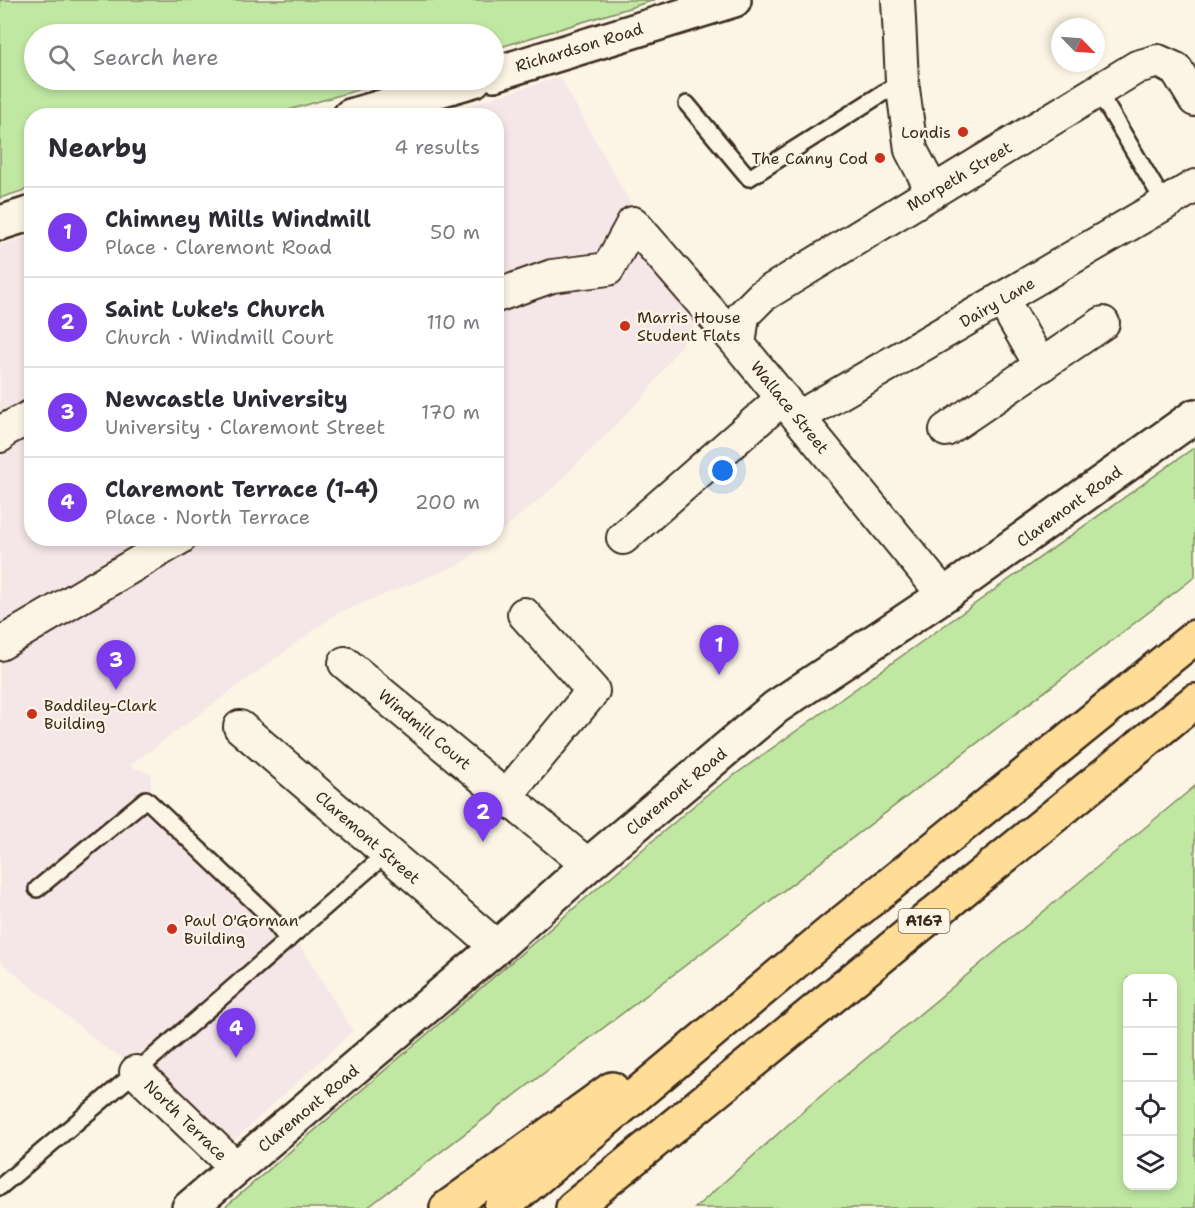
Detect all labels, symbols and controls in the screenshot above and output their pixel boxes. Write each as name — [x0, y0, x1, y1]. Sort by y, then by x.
street label: Richardson Road — [513, 18, 645, 77]
north arrow — [1051, 18, 1105, 72]
search box — [24, 24, 504, 90]
icon: search — [45, 41, 78, 74]
text: Search here — [93, 43, 219, 72]
place label: Londis — [901, 122, 951, 143]
marker: Londis — [956, 125, 970, 139]
text: Nearby — [48, 130, 147, 165]
text: 4 results — [394, 134, 480, 160]
street label: Morpeth Street — [903, 137, 1016, 216]
place label: The Canny Cod — [752, 148, 868, 169]
marker: The Canny Cod — [873, 151, 887, 165]
text: Chimney Mills Windmill — [105, 205, 371, 234]
text: 1 — [63, 219, 72, 245]
text: 50 m — [430, 219, 480, 245]
text: Place · Claremont Road — [105, 234, 332, 260]
street label: Dairy Lane — [956, 272, 1039, 332]
text: Saint Luke's Church — [105, 295, 325, 324]
place label: Marris House Student Flats — [637, 307, 741, 346]
text: 2 — [61, 309, 75, 335]
text: 110 m — [426, 309, 480, 335]
marker: Marris House Student Flats — [618, 319, 632, 333]
text: Church · Windmill Court — [105, 324, 334, 350]
street label: Wallace Street — [746, 357, 833, 458]
text: Newcastle University — [105, 385, 348, 414]
text: 3 — [61, 399, 75, 425]
text: 170 m — [421, 399, 480, 425]
text: University · Claremont Street — [105, 414, 385, 440]
your location — [708, 456, 737, 485]
street label: Claremont Road — [1012, 461, 1126, 552]
text: Claremont Terrace (1-4) — [105, 475, 378, 504]
text: 4 — [61, 489, 75, 515]
text: 200 m — [415, 489, 480, 515]
text: Place · North Terrace — [105, 504, 310, 530]
pin: 1 — [700, 626, 738, 675]
pin: 3 — [96, 640, 136, 690]
street label: Windmill Court — [374, 684, 475, 774]
place label: Baddiley-Clark Building — [44, 695, 157, 734]
marker: Baddiley-Clark Building — [25, 707, 39, 721]
street label: Claremont Road — [622, 743, 731, 840]
street label: Claremont Street — [311, 786, 424, 889]
pin: 2 — [464, 792, 502, 842]
road number: A167 — [898, 909, 950, 933]
place label: Paul O'Gorman Building — [184, 910, 299, 949]
marker: Paul O'Gorman Building — [165, 922, 179, 936]
map controls — [1123, 974, 1177, 1190]
button: + — [1123, 974, 1177, 1028]
pin: 4 — [216, 1008, 256, 1058]
button: − — [1123, 1028, 1177, 1082]
street label: Claremont Road — [254, 1060, 363, 1157]
street label: North Terrace — [140, 1075, 232, 1165]
button: locate — [1123, 1082, 1177, 1136]
button: layers — [1123, 1136, 1177, 1190]

